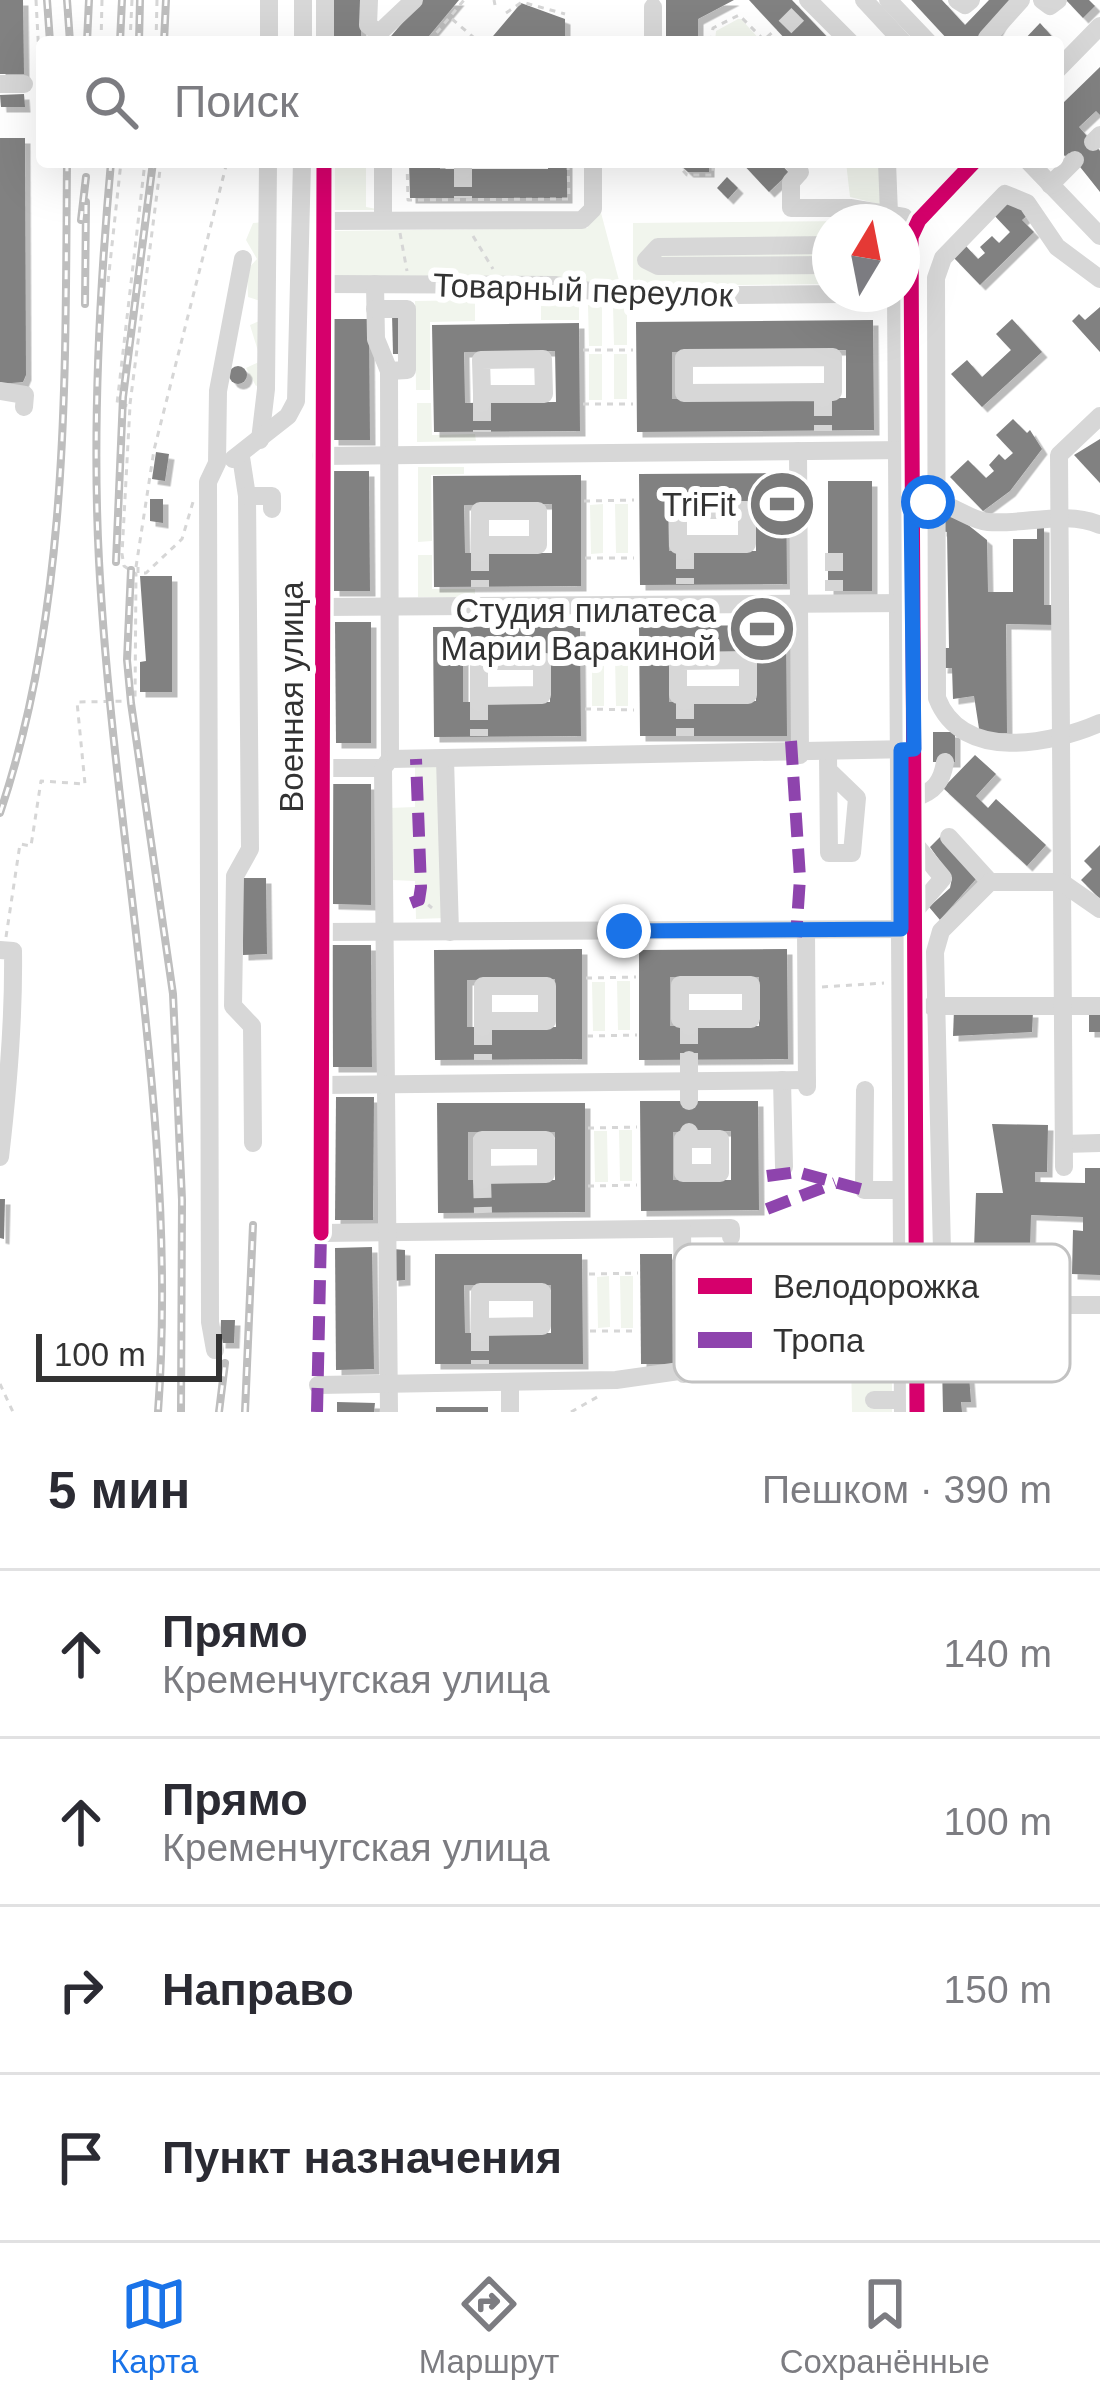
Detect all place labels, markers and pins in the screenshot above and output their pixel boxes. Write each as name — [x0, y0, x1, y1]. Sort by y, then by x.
sports icon: TriFit — [747, 469, 817, 539]
place label: TriFit — [662, 486, 736, 523]
place label: Студия пилатеса Марии Варакиной — [440, 592, 717, 667]
sports icon: Студия пилатеса Марии Варакиной — [727, 594, 797, 664]

